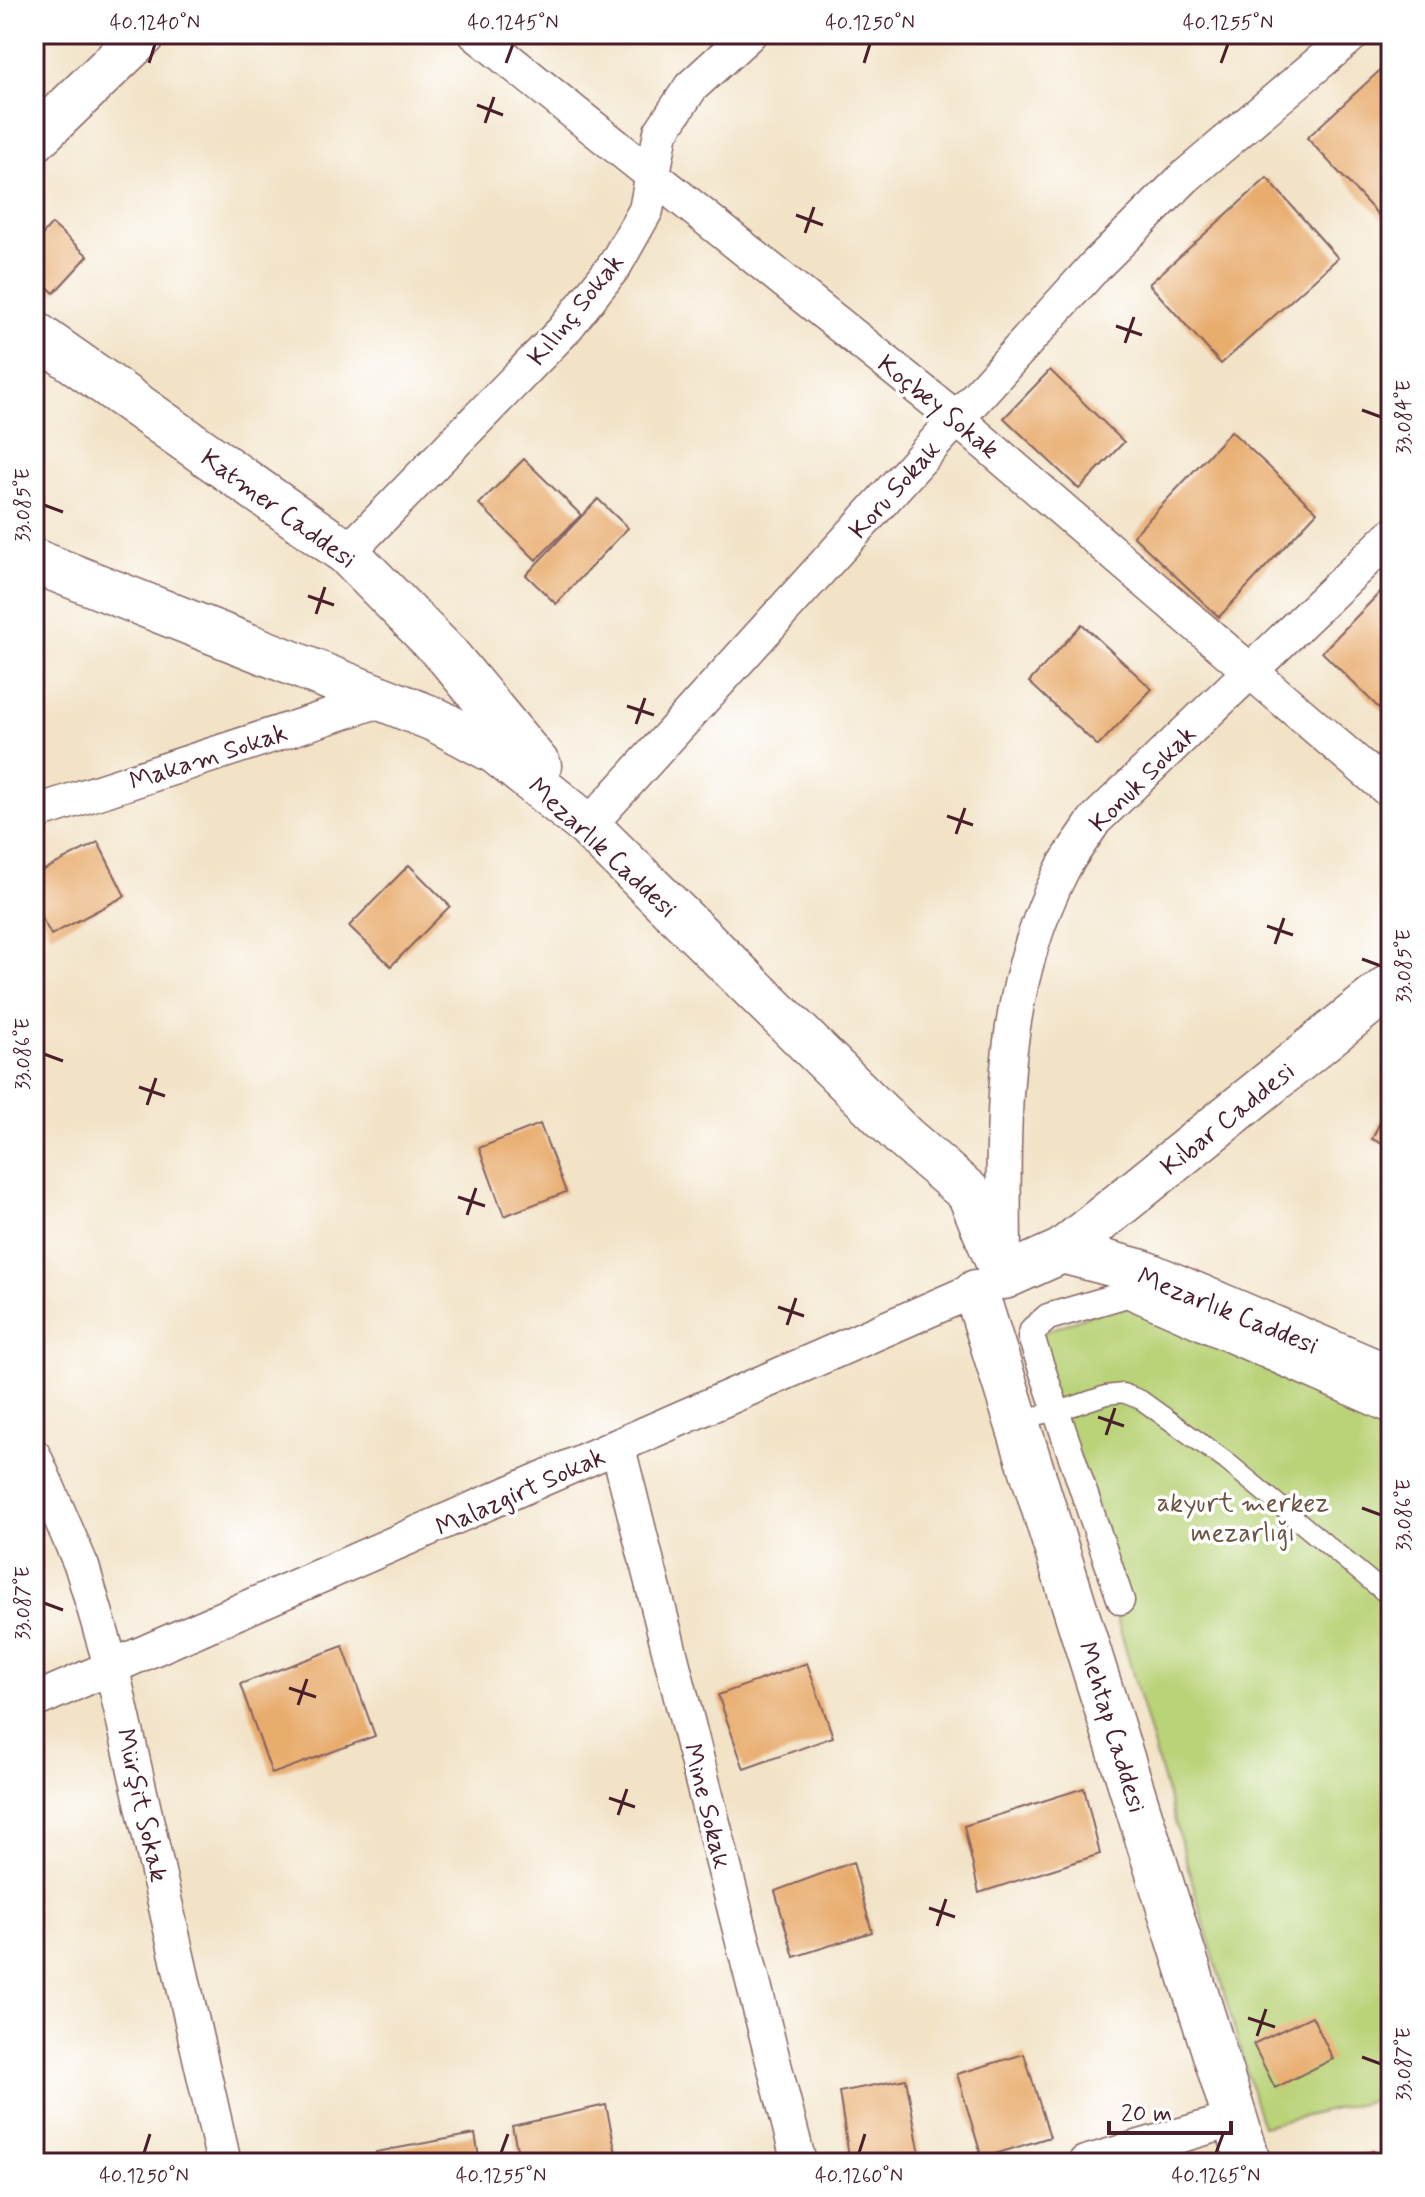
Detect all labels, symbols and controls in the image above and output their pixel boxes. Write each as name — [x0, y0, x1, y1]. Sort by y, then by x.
text: 40.1240°N — [110, 10, 200, 37]
text: 40.1245°N — [467, 10, 559, 37]
text: 40.1250°N — [825, 10, 915, 37]
text: 40.1255°N — [1183, 10, 1273, 37]
street label: Kılınç Sokak — [521, 247, 632, 374]
street label: Koçbey Sokak — [870, 348, 1006, 467]
text: 33.084°E — [1391, 380, 1418, 454]
street label: Koru Sokak — [842, 433, 949, 547]
street label: Katmer Caddesi — [193, 442, 362, 577]
text: 33.085°E — [10, 468, 37, 542]
street label: Makam Sokak — [125, 716, 292, 799]
street label: Konuk Sokak — [1082, 718, 1204, 840]
street label: Mezarlık Caddesi — [520, 771, 683, 926]
text: 33.085°E — [1391, 929, 1418, 1003]
text: 33.086°E — [10, 1018, 37, 1090]
street label: Kibar Caddesi — [1154, 1055, 1302, 1184]
street label: Mezarlık Caddesi — [1132, 1260, 1322, 1363]
street label: Malazgirt Sokak — [431, 1440, 611, 1545]
text: 33.086°E — [1391, 1479, 1418, 1551]
park label: akyurt merkez mezarlığı — [1157, 1487, 1329, 1551]
text: 33.087°E — [10, 1566, 37, 1640]
street label: Mehtap Caddesi — [1069, 1638, 1153, 1817]
street label: Mürşit Sokak — [107, 1725, 175, 1885]
street label: Mine Sokak — [674, 1740, 738, 1873]
text: 33.087°E — [1391, 2027, 1418, 2101]
scale bar — [1109, 2085, 1231, 2135]
text: 20 m — [1121, 2099, 1172, 2130]
text: 40.1250°N — [99, 2163, 189, 2190]
text: 40.1255°N — [456, 2163, 546, 2190]
text: 40.1260°N — [815, 2163, 903, 2190]
text: 40.1265°N — [1172, 2163, 1260, 2190]

